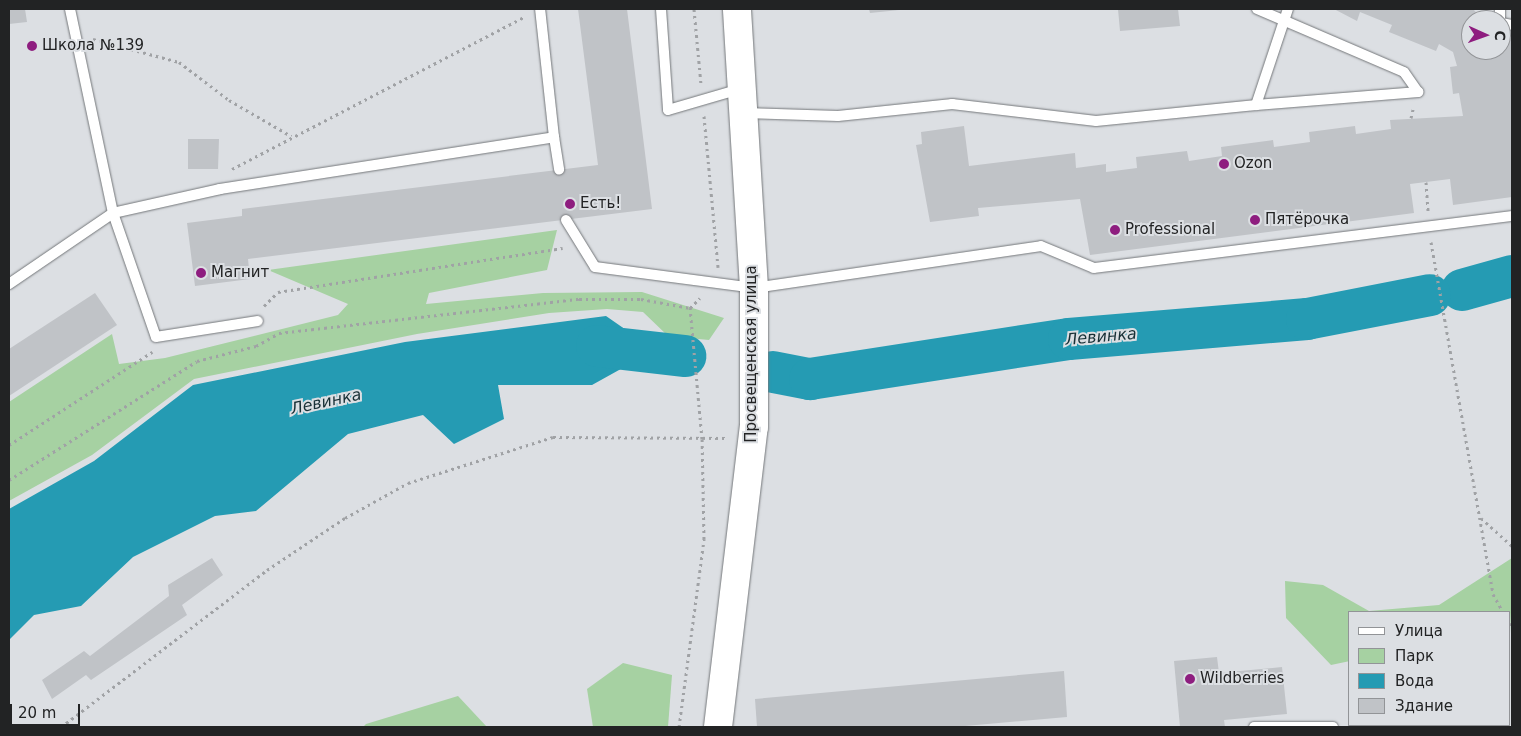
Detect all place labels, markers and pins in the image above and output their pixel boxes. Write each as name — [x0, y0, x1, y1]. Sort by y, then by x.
place label: Школа №139 — [42, 37, 144, 55]
marker: Школа №139 — [26, 40, 38, 52]
place label: Ozon — [1234, 155, 1272, 173]
marker: Ozon — [1218, 158, 1230, 170]
place label: Есть! — [580, 195, 621, 213]
marker: Есть! — [564, 198, 576, 210]
place label: Пятёрочка — [1265, 211, 1349, 229]
marker: Пятёрочка — [1249, 214, 1261, 226]
place label: Professional — [1125, 221, 1215, 239]
marker: Professional — [1109, 224, 1121, 236]
place label: Магнит — [211, 264, 269, 282]
marker: Магнит — [195, 267, 207, 279]
place label: Wildberries — [1200, 670, 1284, 688]
marker: Wildberries — [1184, 673, 1196, 685]

